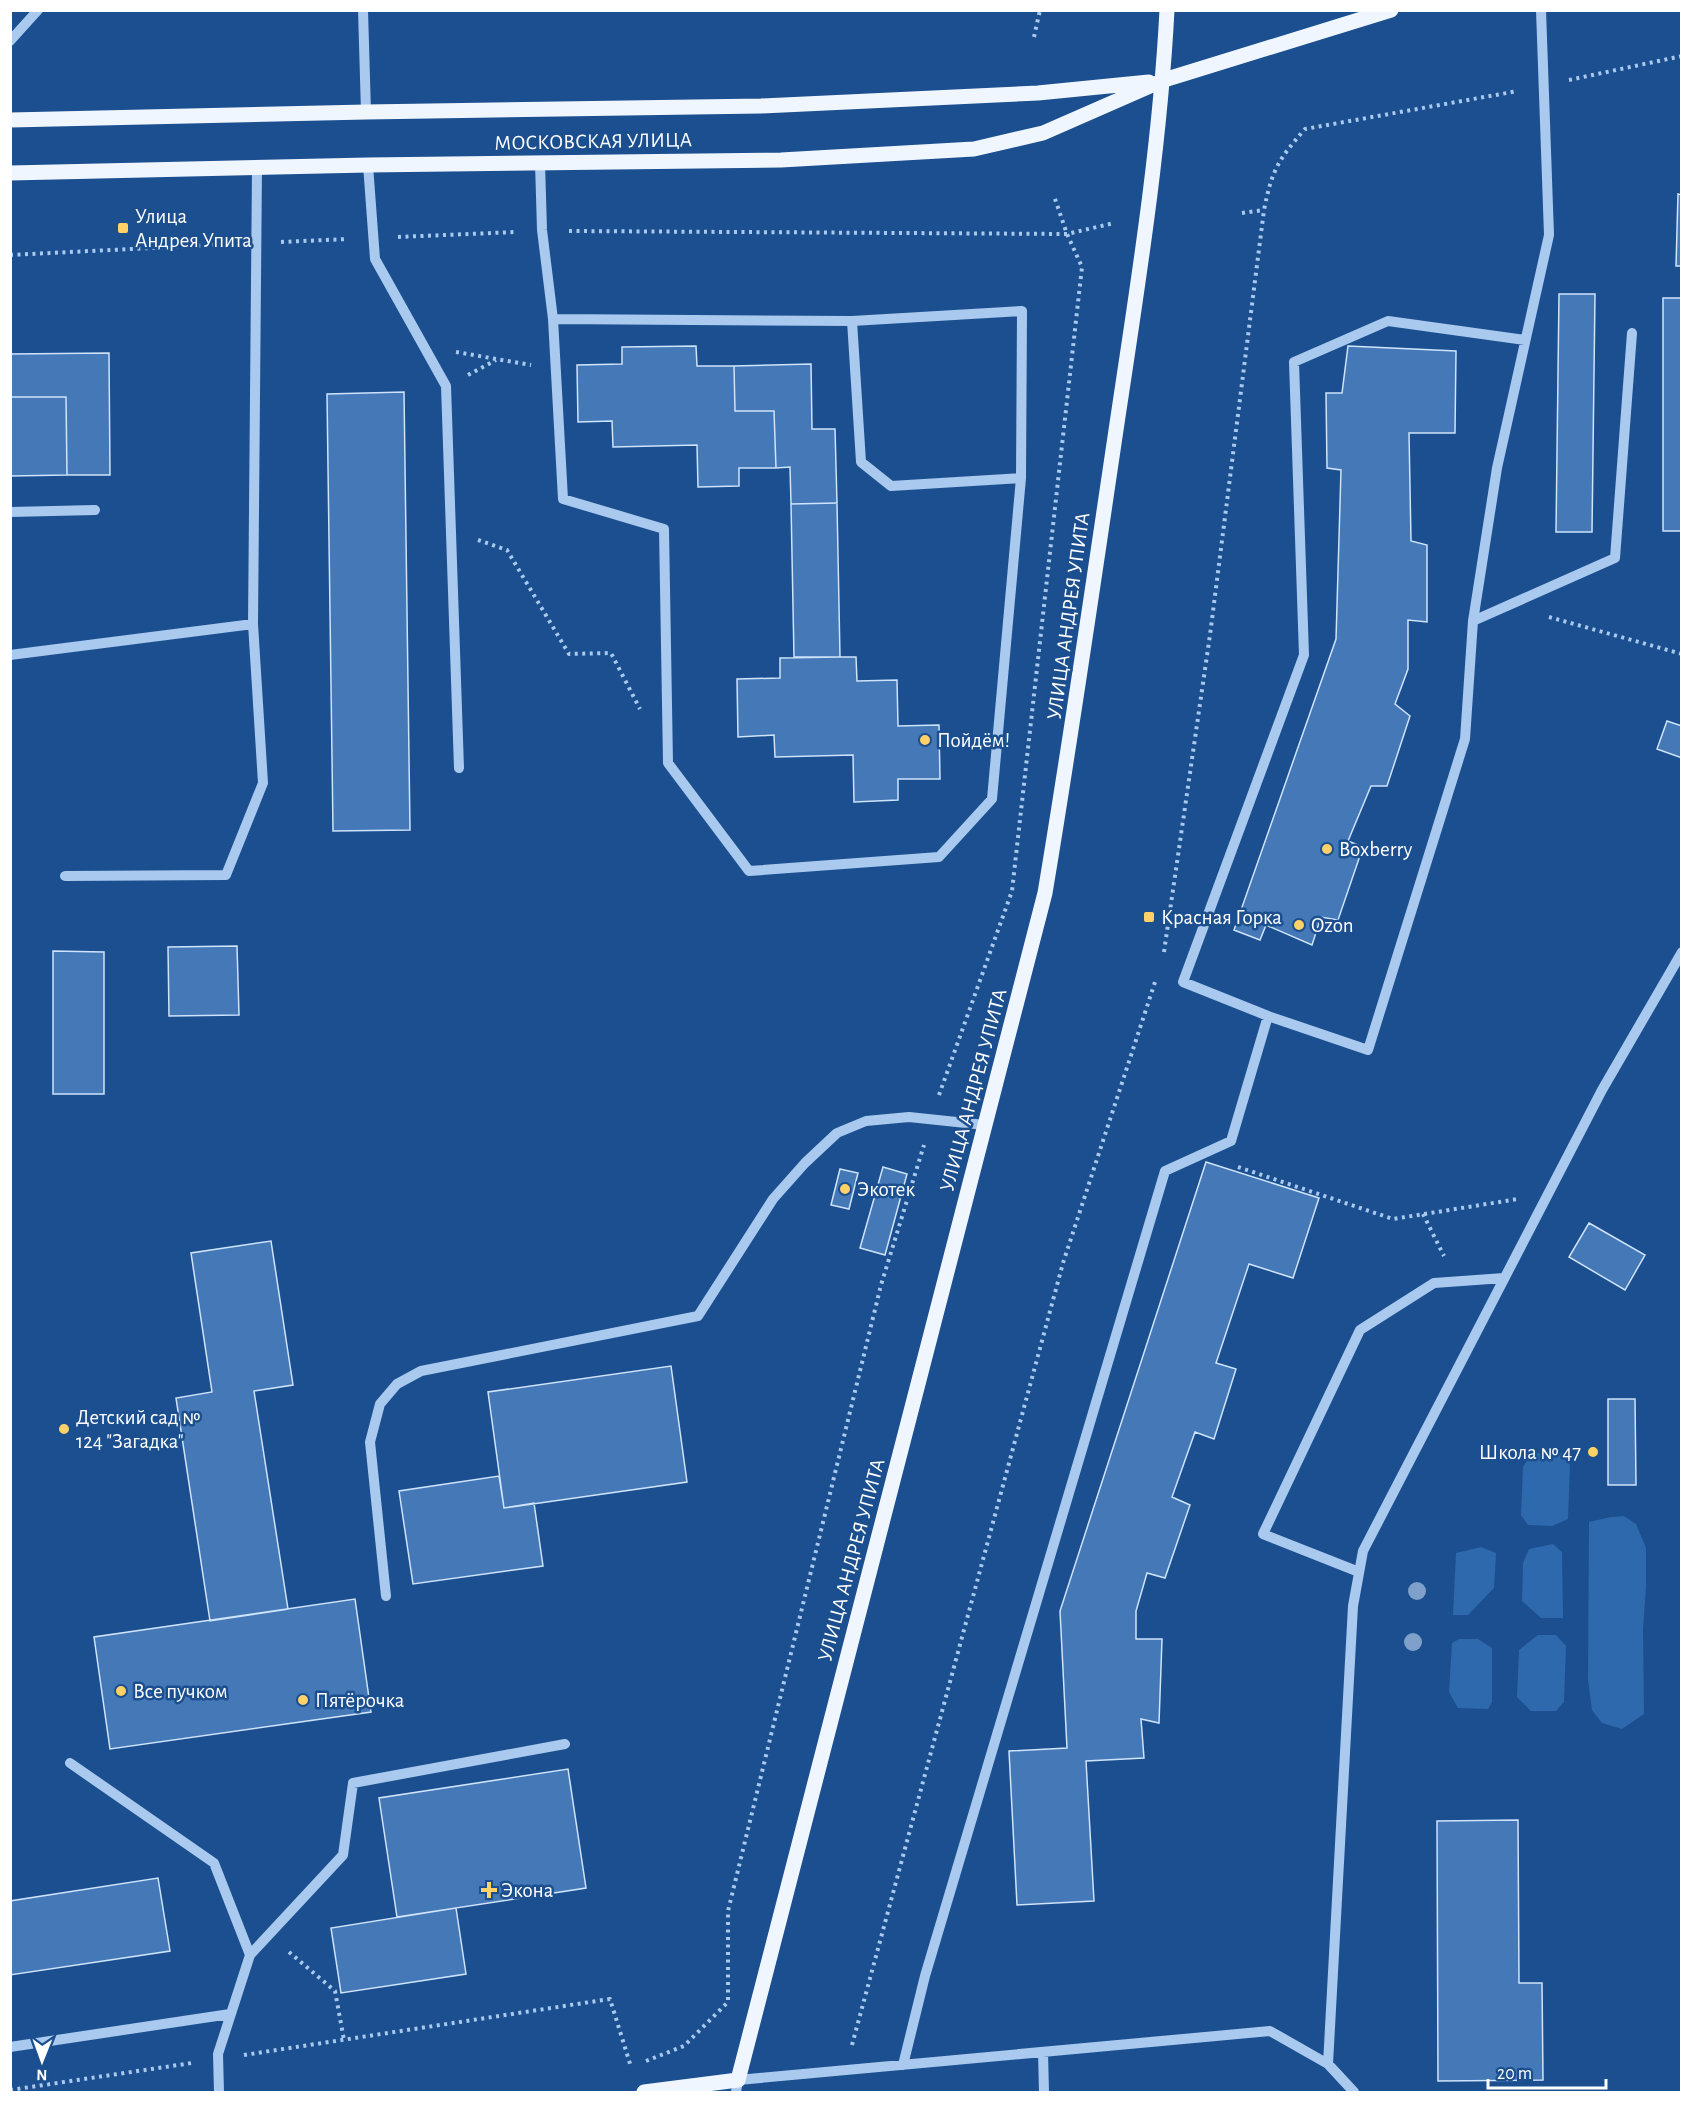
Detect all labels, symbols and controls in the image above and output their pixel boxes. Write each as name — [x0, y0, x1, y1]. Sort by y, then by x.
street label: МОСКОВСКАЯ УЛИЦА — [494, 129, 692, 154]
place label: Улица Андрея Упита — [135, 206, 252, 251]
marker: Улица Андрея Упита — [116, 221, 130, 235]
street label: УЛИЦА АНДРЕЯ УПИТА — [1044, 511, 1093, 721]
place label: Пойдём! — [937, 730, 1010, 751]
marker: Пойдём! — [918, 733, 932, 747]
place label: Boxberry — [1339, 839, 1412, 860]
marker: Boxberry — [1320, 842, 1334, 856]
place label: Красная Горка — [1161, 907, 1282, 928]
marker: Красная Горка — [1142, 910, 1156, 924]
place label: Ozon — [1311, 915, 1354, 936]
marker: Ozon — [1292, 918, 1306, 932]
street label: УЛИЦА АНДРЕЯ УПИТА — [936, 987, 1011, 1194]
place label: Экотек — [857, 1179, 915, 1200]
marker: Экотек — [838, 1182, 852, 1196]
place label: Детский сад № 124 "Загадка" — [76, 1407, 200, 1452]
marker: Детский сад № 124 "Загадка" — [57, 1422, 71, 1436]
place label: Школа № 47 — [1479, 1442, 1581, 1463]
marker: Школа № 47 — [1586, 1445, 1600, 1459]
street label: УЛИЦА АНДРЕЯ УПИТА — [814, 1457, 889, 1664]
place label: Все пучком — [133, 1681, 228, 1702]
marker: Все пучком — [114, 1684, 128, 1698]
place label: Пятёрочка — [315, 1690, 405, 1711]
marker: Пятёрочка — [296, 1693, 310, 1707]
place label: Экона — [501, 1880, 554, 1901]
marker: Экона — [482, 1883, 496, 1897]
north arrow — [12, 2031, 72, 2091]
scale bar — [1488, 2052, 1606, 2090]
text: 20 m — [1497, 2065, 1532, 2083]
text: N — [36, 2067, 47, 2083]

